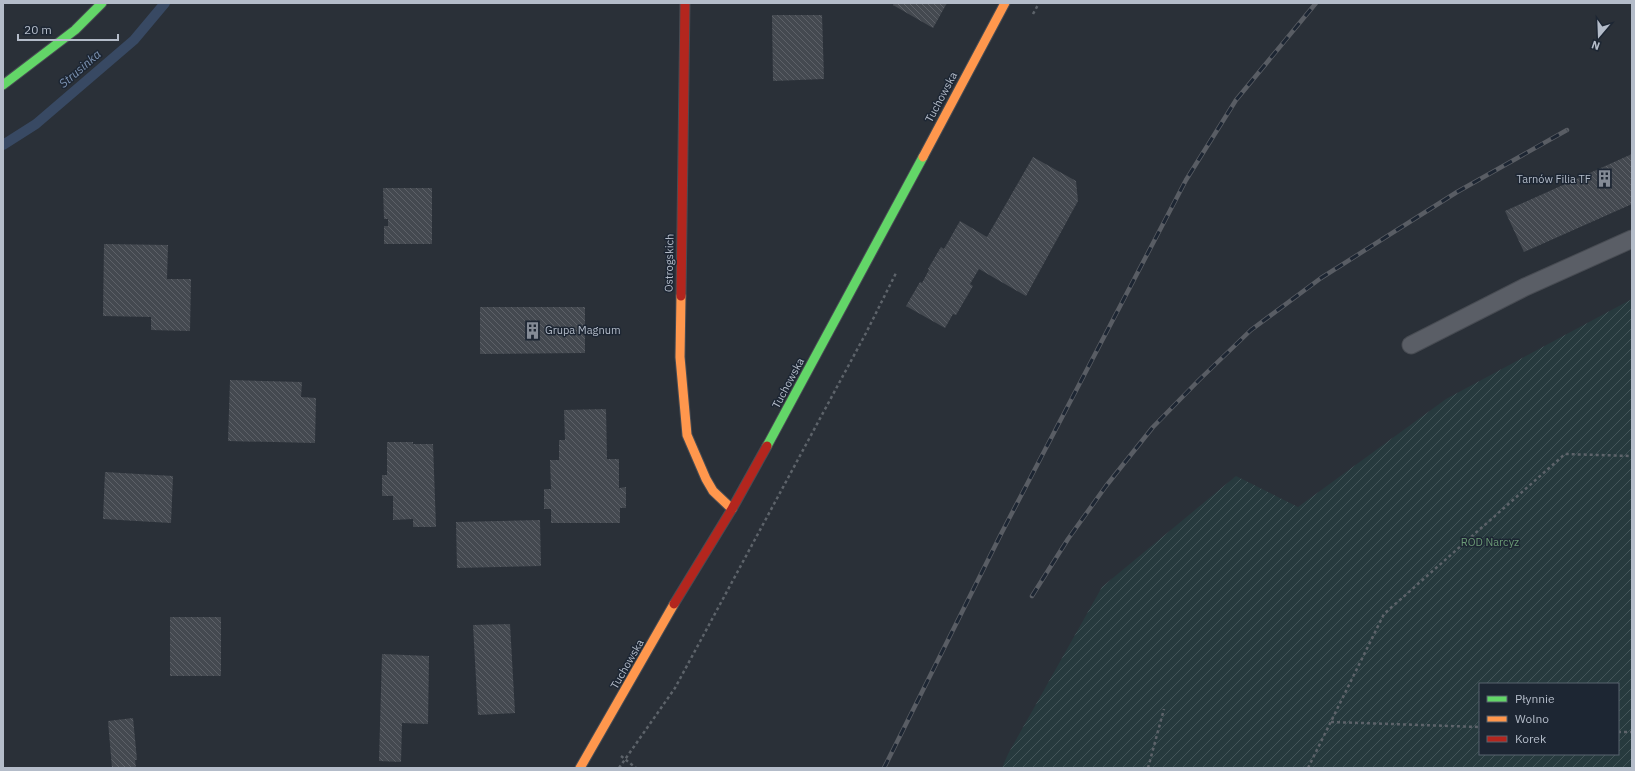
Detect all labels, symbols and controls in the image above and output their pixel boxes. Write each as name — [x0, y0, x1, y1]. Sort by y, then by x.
scale bar — [18, 16, 118, 42]
north arrow — [1579, 16, 1619, 56]
text: 20 m — [24, 22, 52, 37]
text: N — [1590, 38, 1602, 53]
water label: Strusinka — [56, 46, 104, 91]
street label: Tuchowska — [922, 69, 960, 125]
building icon: Tarnów Filia TF — [1594, 169, 1614, 189]
place label: Tarnów Filia TF — [1517, 172, 1591, 186]
street label: Ostrogskich — [661, 234, 677, 292]
building icon: Grupa Magnum — [522, 320, 542, 340]
place label: Grupa Magnum — [545, 323, 621, 337]
street label: Tuchowska — [769, 355, 807, 411]
park label: ROD Narcyz — [1461, 535, 1519, 549]
street label: Tuchowska — [607, 636, 647, 691]
legend — [1479, 683, 1619, 755]
text: Płynnie — [1515, 691, 1555, 706]
text: Wolno — [1515, 711, 1549, 726]
text: Korek — [1515, 731, 1547, 746]

